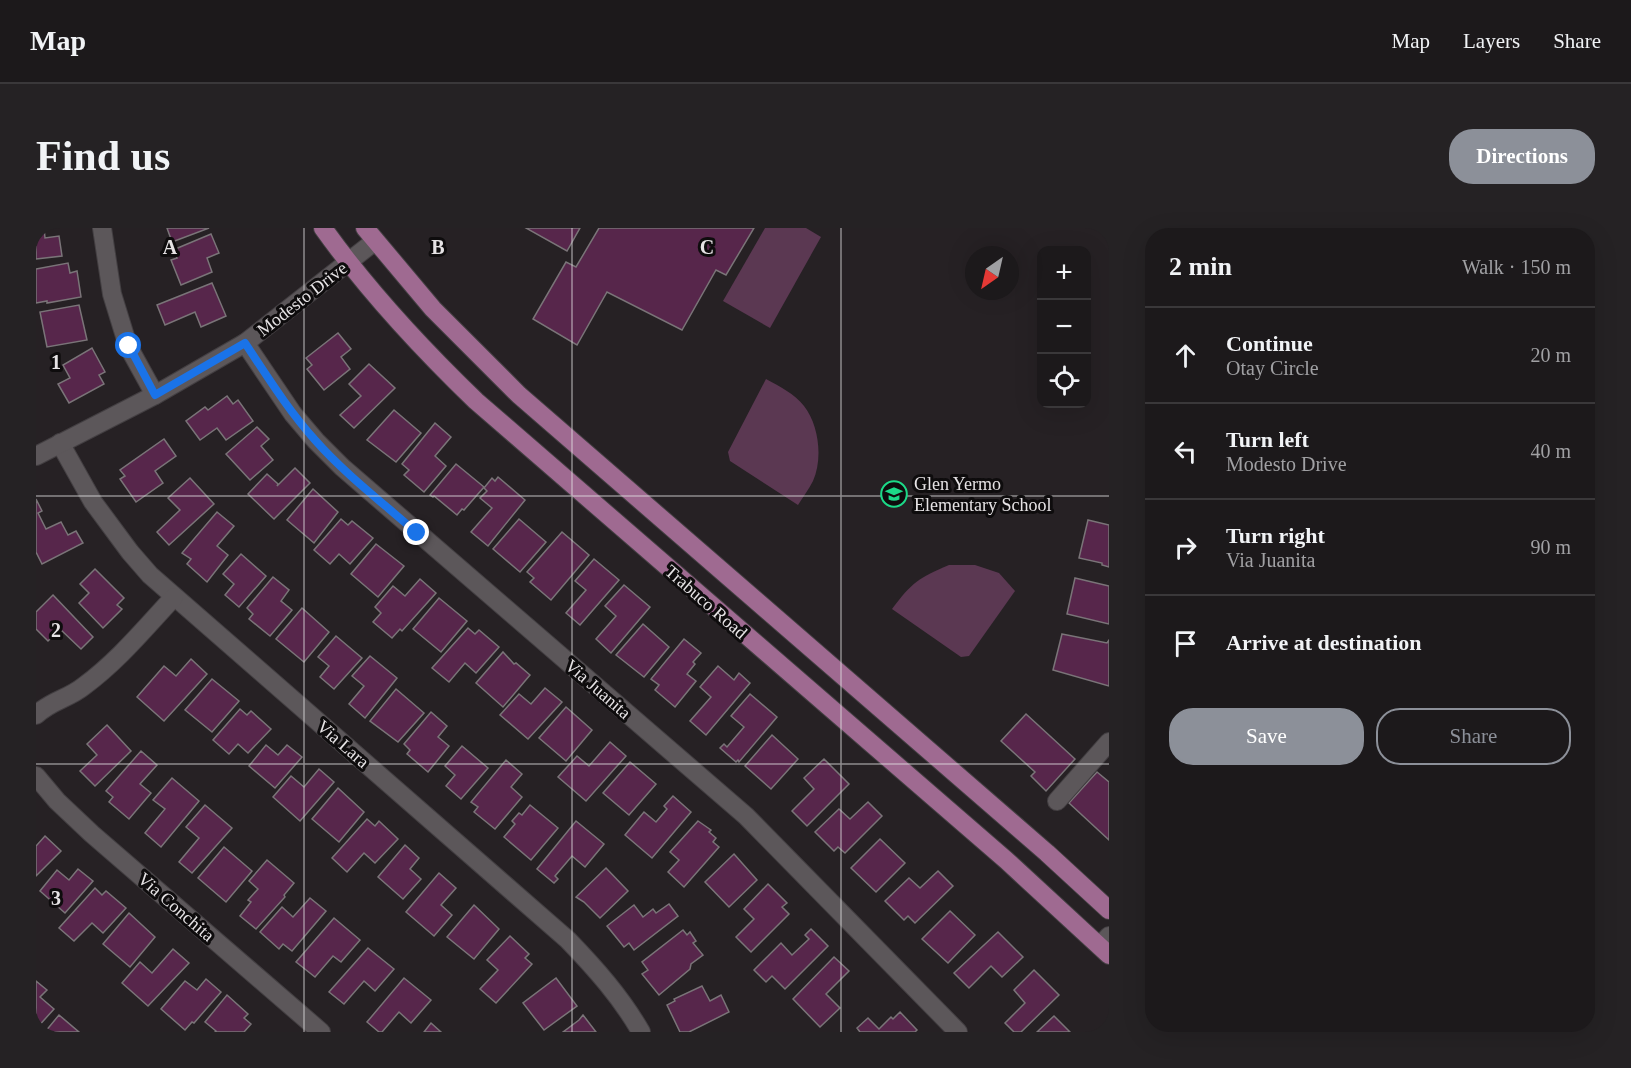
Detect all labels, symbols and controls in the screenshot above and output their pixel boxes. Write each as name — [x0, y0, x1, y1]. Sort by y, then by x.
text: Map — [30, 25, 86, 56]
text: Map — [1392, 29, 1430, 53]
text: Layers — [1463, 29, 1520, 53]
text: Share — [1553, 29, 1601, 53]
button: Directions — [1449, 129, 1595, 184]
text: Find us — [36, 133, 170, 179]
text: A — [163, 236, 178, 258]
text: B — [431, 236, 445, 258]
text: C — [700, 236, 714, 258]
north arrow — [965, 246, 1019, 300]
map controls — [1037, 246, 1091, 408]
button: + — [1037, 246, 1091, 300]
text: 2 min — [1169, 252, 1232, 281]
text: Walk · 150 m — [1462, 256, 1571, 278]
street label: Modesto Drive — [253, 258, 351, 340]
button: − — [1037, 300, 1091, 354]
text: Continue — [1226, 331, 1313, 356]
route start — [115, 332, 141, 358]
icon: ahead — [1169, 339, 1202, 372]
text: 20 m — [1530, 344, 1571, 366]
text: 1 — [51, 351, 61, 373]
button: locate — [1037, 354, 1091, 408]
text: Otay Circle — [1226, 357, 1319, 379]
text: Turn left — [1226, 427, 1309, 452]
icon: left — [1169, 435, 1202, 468]
text: 40 m — [1530, 440, 1571, 462]
text: Modesto Drive — [1226, 453, 1347, 475]
place label: Glen Yermo Elementary School — [914, 474, 1051, 515]
school or university icon: Glen Yermo Elementary School — [879, 479, 909, 509]
route end — [403, 519, 429, 545]
text: Turn right — [1226, 523, 1325, 548]
icon: right — [1169, 531, 1202, 564]
text: 90 m — [1530, 536, 1571, 558]
text: Via Juanita — [1226, 549, 1315, 571]
street label: Trabuco Road — [661, 561, 751, 643]
text: 2 — [51, 619, 61, 641]
icon: arrive — [1169, 627, 1202, 660]
text: Arrive at destination — [1226, 630, 1422, 655]
street label: Via Juanita — [561, 655, 635, 723]
button: Save — [1169, 708, 1364, 765]
button: Share — [1376, 708, 1571, 765]
street label: Via Lara — [313, 716, 373, 772]
street label: Via Conchita — [134, 868, 218, 946]
text: 3 — [51, 887, 61, 909]

